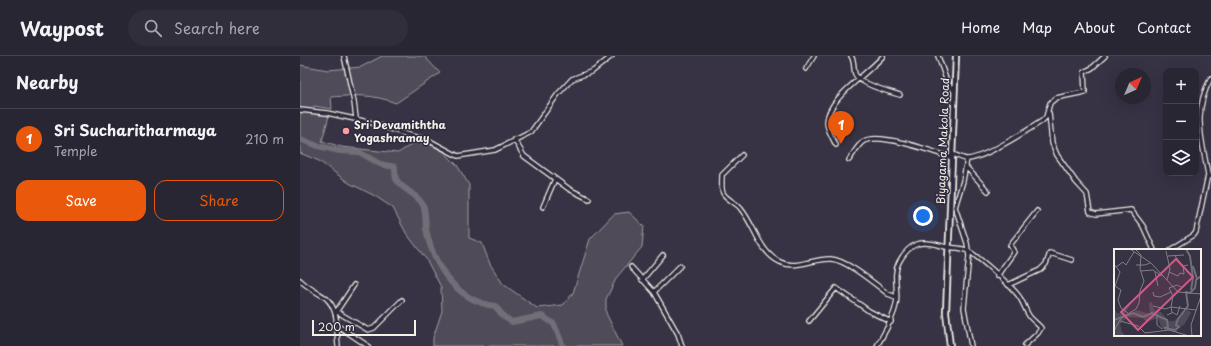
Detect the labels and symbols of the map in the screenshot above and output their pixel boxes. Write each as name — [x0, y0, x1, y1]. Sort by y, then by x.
north arrow — [1115, 68, 1151, 104]
street label: Biyagama Makola Road — [932, 77, 953, 205]
pin: 1 — [828, 111, 854, 144]
place label: Sri Devamiththa Yogashramay — [354, 116, 447, 146]
marker: Sri Devamiththa Yogashramay — [341, 126, 351, 136]
your location — [913, 206, 933, 226]
inset map — [1114, 249, 1201, 336]
scale bar — [312, 318, 416, 337]

